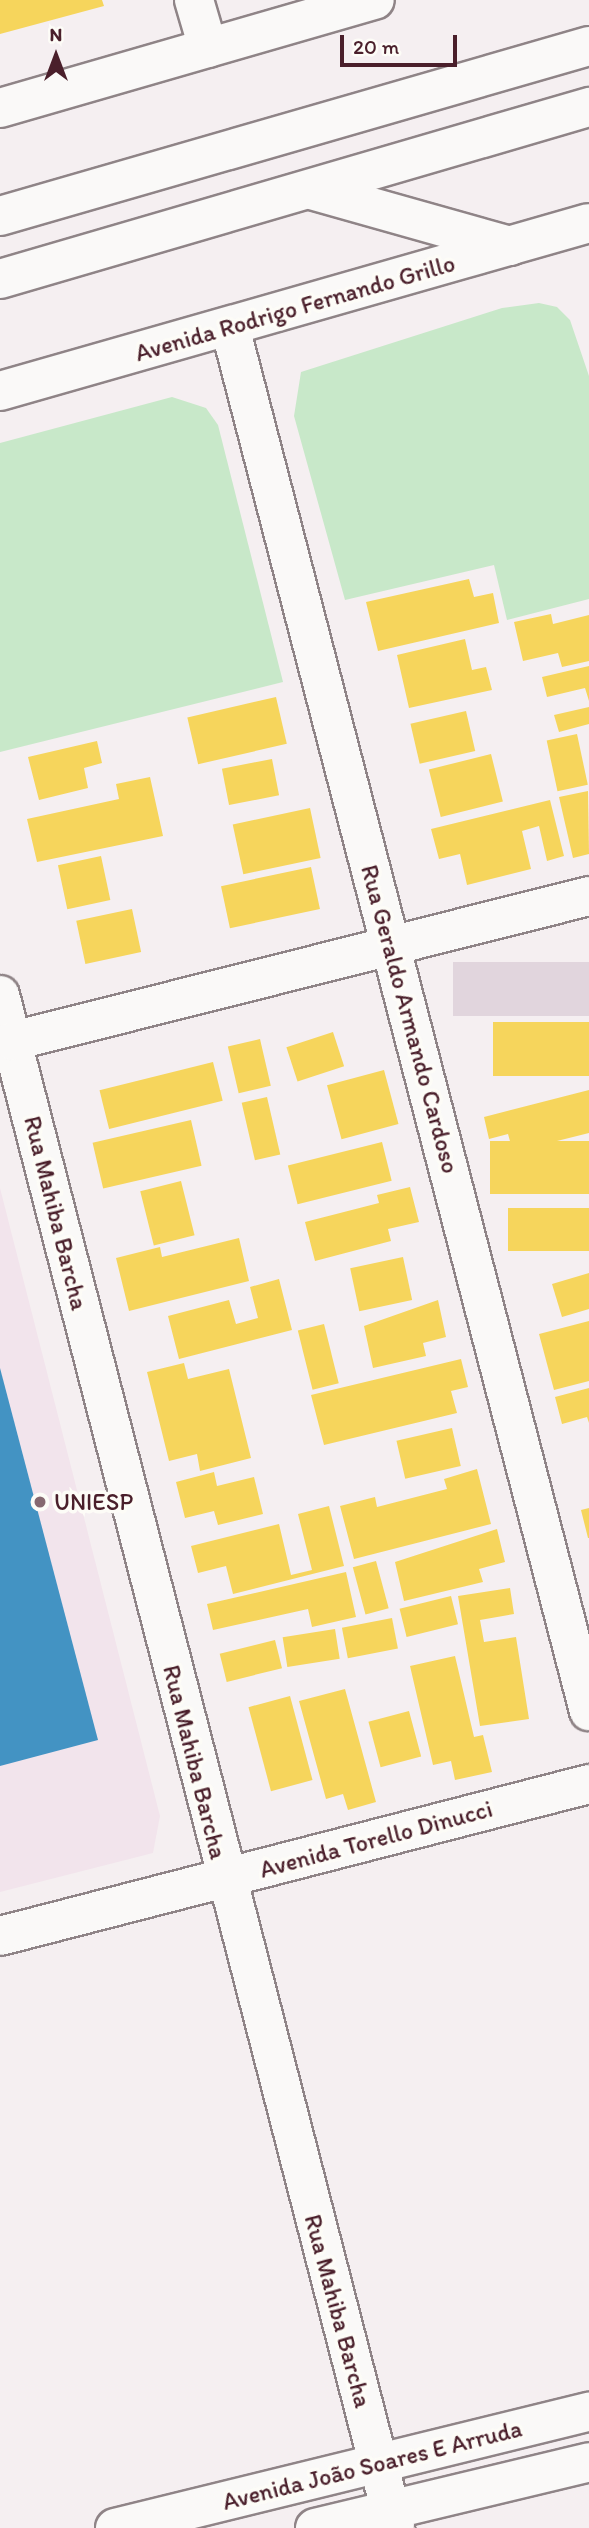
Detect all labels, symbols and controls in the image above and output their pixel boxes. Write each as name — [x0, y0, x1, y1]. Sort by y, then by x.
north arrow — [21, 21, 91, 91]
scale bar — [344, 21, 461, 65]
text: N — [50, 23, 62, 46]
text: 20 m — [353, 34, 399, 59]
street label: Avenida Rodrigo Fernando Grillo — [131, 248, 459, 368]
street label: Rua Geraldo Armando Cardoso — [355, 861, 465, 1177]
street label: Rua Mahiba Barcha — [18, 1113, 94, 1313]
place label: UNIESP — [54, 1488, 133, 1516]
marker: UNIESP — [32, 1494, 48, 1510]
street label: Rua Mahiba Barcha — [157, 1662, 233, 1862]
street label: Avenida Torello Dinucci — [256, 1794, 496, 1884]
street label: Rua Mahiba Barcha — [298, 2211, 378, 2411]
street label: Avenida João Soares E Arruda — [220, 2414, 524, 2516]

